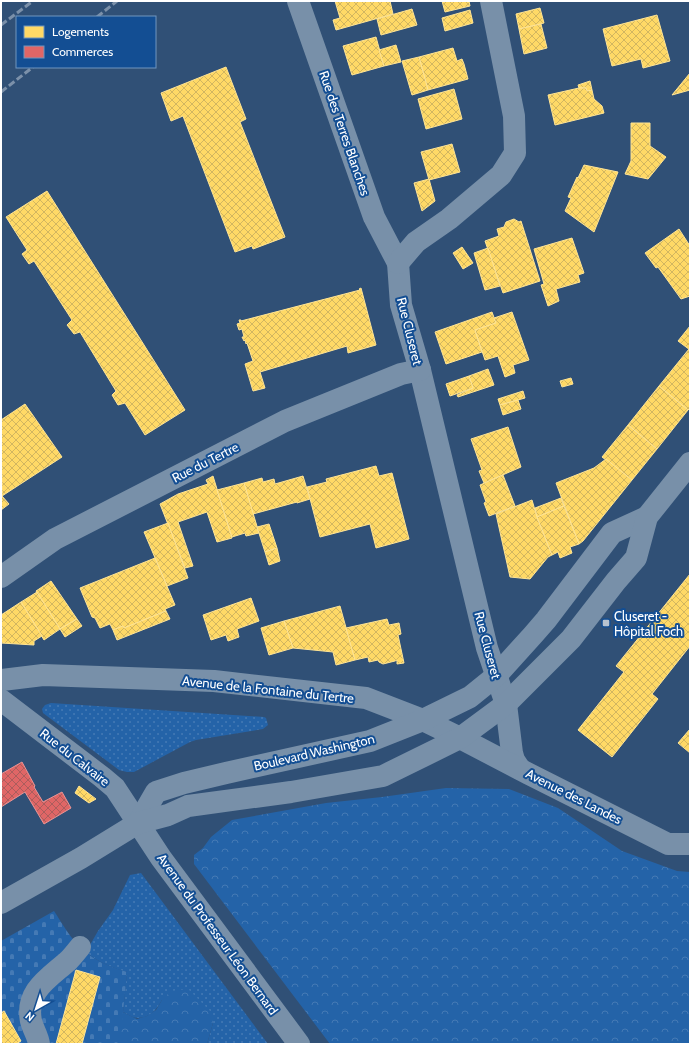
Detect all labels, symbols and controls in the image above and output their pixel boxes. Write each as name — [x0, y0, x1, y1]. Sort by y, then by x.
legend — [16, 16, 156, 68]
text: Logements — [52, 24, 109, 39]
text: Commerces — [52, 44, 113, 59]
street label: Rue des Terres Blanches — [316, 68, 374, 198]
street label: Rue Cluseret — [394, 296, 426, 367]
street label: Rue du Tertre — [169, 438, 241, 486]
place label: Cluseret - Hôpital Foch — [614, 608, 683, 639]
street label: Rue Cluseret — [471, 610, 505, 681]
marker: Cluseret - Hôpital Foch — [601, 618, 611, 628]
street label: Avenue de la Fontaine du Tertre — [181, 672, 355, 706]
street label: Rue du Calvaire — [37, 725, 113, 789]
street label: Boulevard Washington — [252, 730, 376, 774]
street label: Avenue des Landes — [523, 765, 625, 827]
street label: Avenue du Professeur Léon Bernard — [154, 850, 282, 1018]
north arrow — [16, 989, 56, 1029]
text: N — [22, 1009, 37, 1025]

